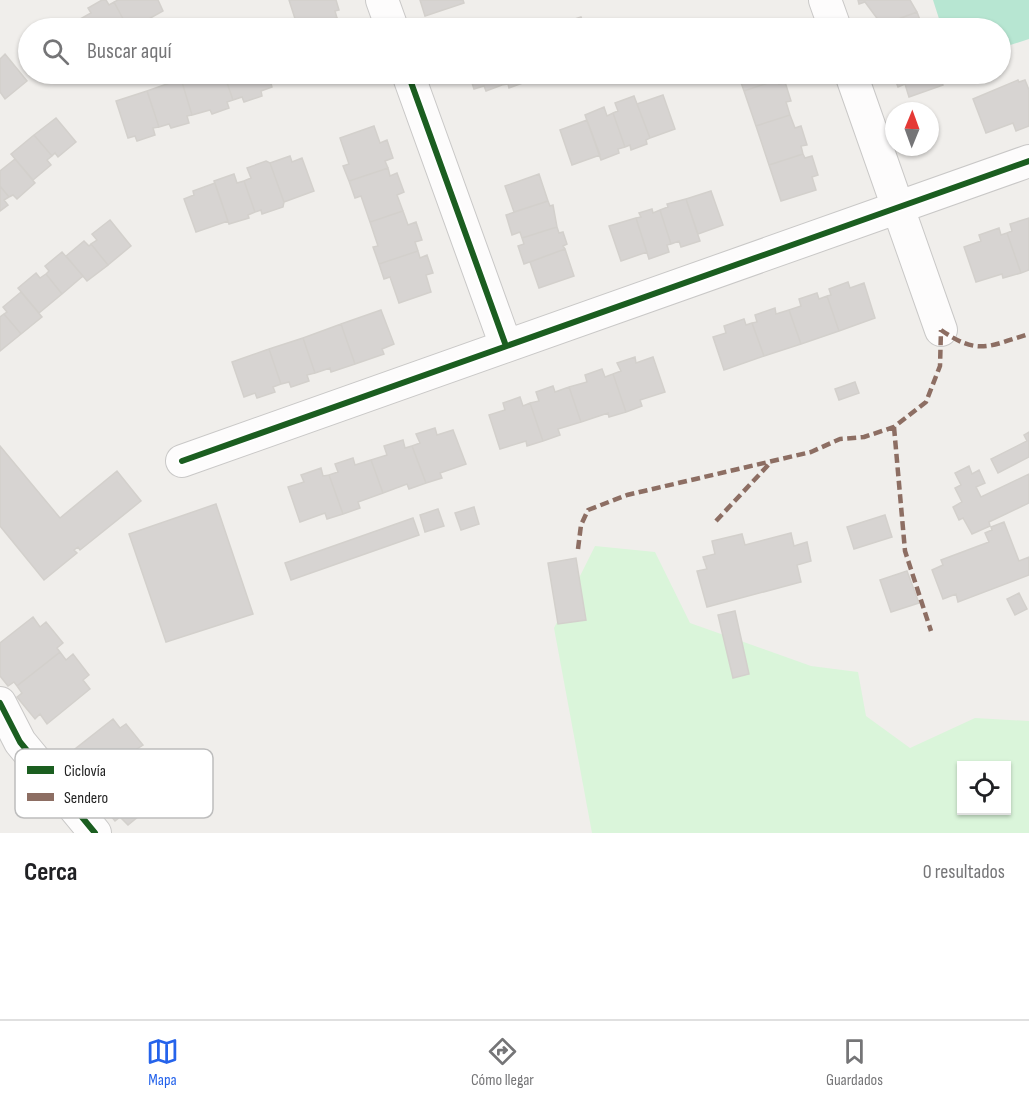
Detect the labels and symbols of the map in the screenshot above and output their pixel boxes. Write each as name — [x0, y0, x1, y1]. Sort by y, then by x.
north arrow — [885, 102, 939, 156]
legend — [15, 749, 213, 818]
text: Ciclovía — [64, 762, 106, 781]
text: Sendero — [64, 789, 108, 808]

